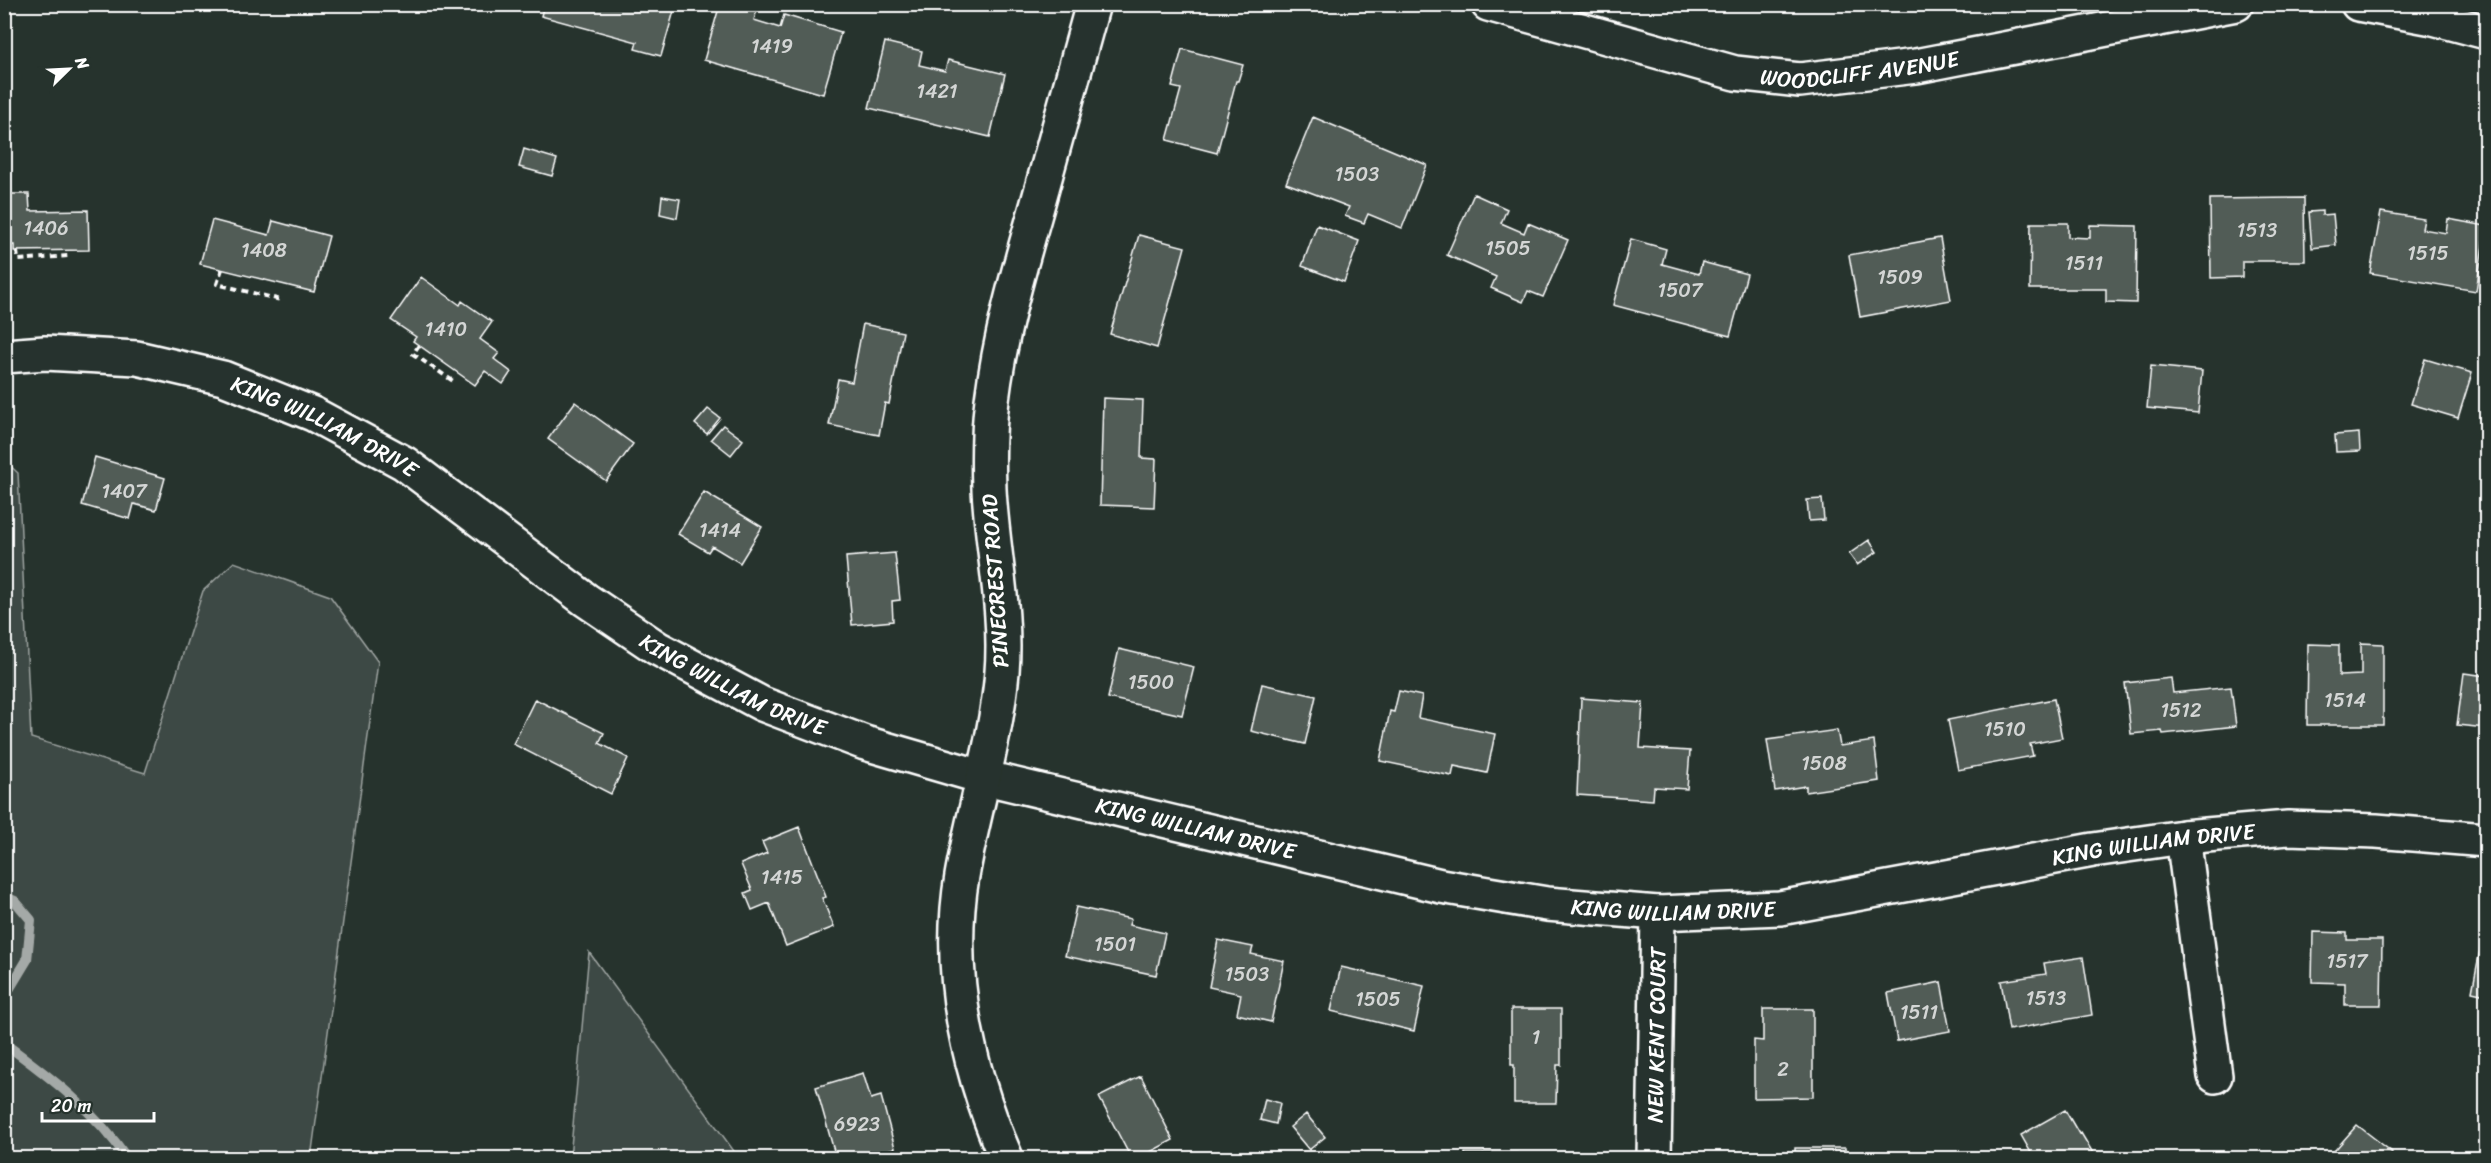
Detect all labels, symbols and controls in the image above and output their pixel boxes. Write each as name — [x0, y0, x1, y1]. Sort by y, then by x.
house number: 1419 — [751, 29, 793, 64]
street label: WOODCLIFF AVENUE — [1758, 38, 1964, 100]
north arrow — [39, 39, 99, 99]
text: N — [66, 51, 98, 75]
house number: 1421 — [916, 74, 958, 109]
house number: 1503 — [1335, 157, 1379, 192]
house number: 1406 — [23, 211, 69, 246]
house number: 1513 — [2237, 213, 2277, 248]
house number: 1505 — [1485, 231, 1531, 266]
house number: 1408 — [241, 233, 287, 268]
house number: 1515 — [2407, 236, 2449, 271]
house number: 1511 — [2065, 246, 2103, 281]
house number: 1509 — [1877, 260, 1923, 295]
house number: 1507 — [1658, 273, 1704, 308]
house number: 1410 — [425, 312, 467, 347]
street label: KING WILLIAM DRIVE — [225, 364, 429, 488]
house number: 1407 — [101, 474, 148, 509]
street label: PINECREST ROAD — [969, 493, 1021, 669]
house number: 1414 — [699, 513, 741, 548]
street label: KING WILLIAM DRIVE — [632, 622, 834, 747]
house number: 1500 — [1128, 665, 1174, 700]
house number: 1514 — [2324, 683, 2366, 718]
house number: 1512 — [2161, 693, 2202, 728]
house number: 1510 — [1984, 712, 2026, 747]
house number: 1508 — [1801, 746, 1847, 781]
street label: KING WILLIAM DRIVE — [1092, 785, 1301, 871]
street label: KING WILLIAM DRIVE — [2049, 811, 2258, 877]
house number: 1415 — [761, 860, 803, 895]
street label: KING WILLIAM DRIVE — [1570, 887, 1778, 933]
house number: 1501 — [1094, 927, 1136, 962]
house number: 1517 — [2327, 944, 2369, 979]
street label: NEW KENT COURT — [1635, 946, 1677, 1123]
house number: 1503 — [1225, 957, 1269, 992]
house number: 1513 — [2026, 981, 2066, 1016]
house number: 1505 — [1355, 982, 1401, 1017]
house number: 1511 — [1900, 995, 1938, 1030]
house number: 1 — [1532, 1020, 1540, 1055]
house number: 2 — [1777, 1052, 1789, 1087]
scale bar — [42, 1085, 154, 1123]
text: 20 m — [51, 1090, 91, 1122]
house number: 6923 — [834, 1107, 880, 1142]

